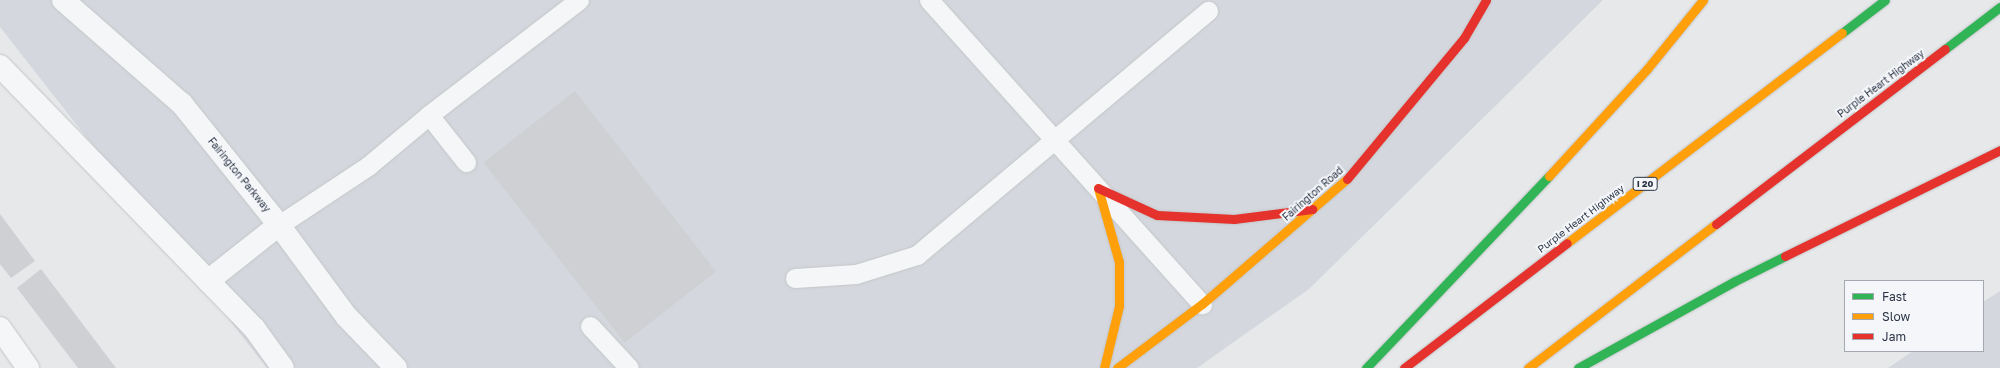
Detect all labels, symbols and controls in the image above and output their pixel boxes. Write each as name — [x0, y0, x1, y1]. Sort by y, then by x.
street label: Purple Heart Highway — [1835, 48, 1927, 120]
street label: Fairington Parkway — [205, 135, 273, 215]
street label: Fairington Road — [1280, 165, 1346, 223]
road number: I 20 — [1632, 177, 1658, 191]
street label: Purple Heart Highway — [1535, 183, 1627, 255]
legend — [1844, 280, 1984, 352]
text: Fast — [1882, 289, 1907, 304]
text: Slow — [1882, 309, 1910, 324]
text: Jam — [1882, 329, 1906, 344]

